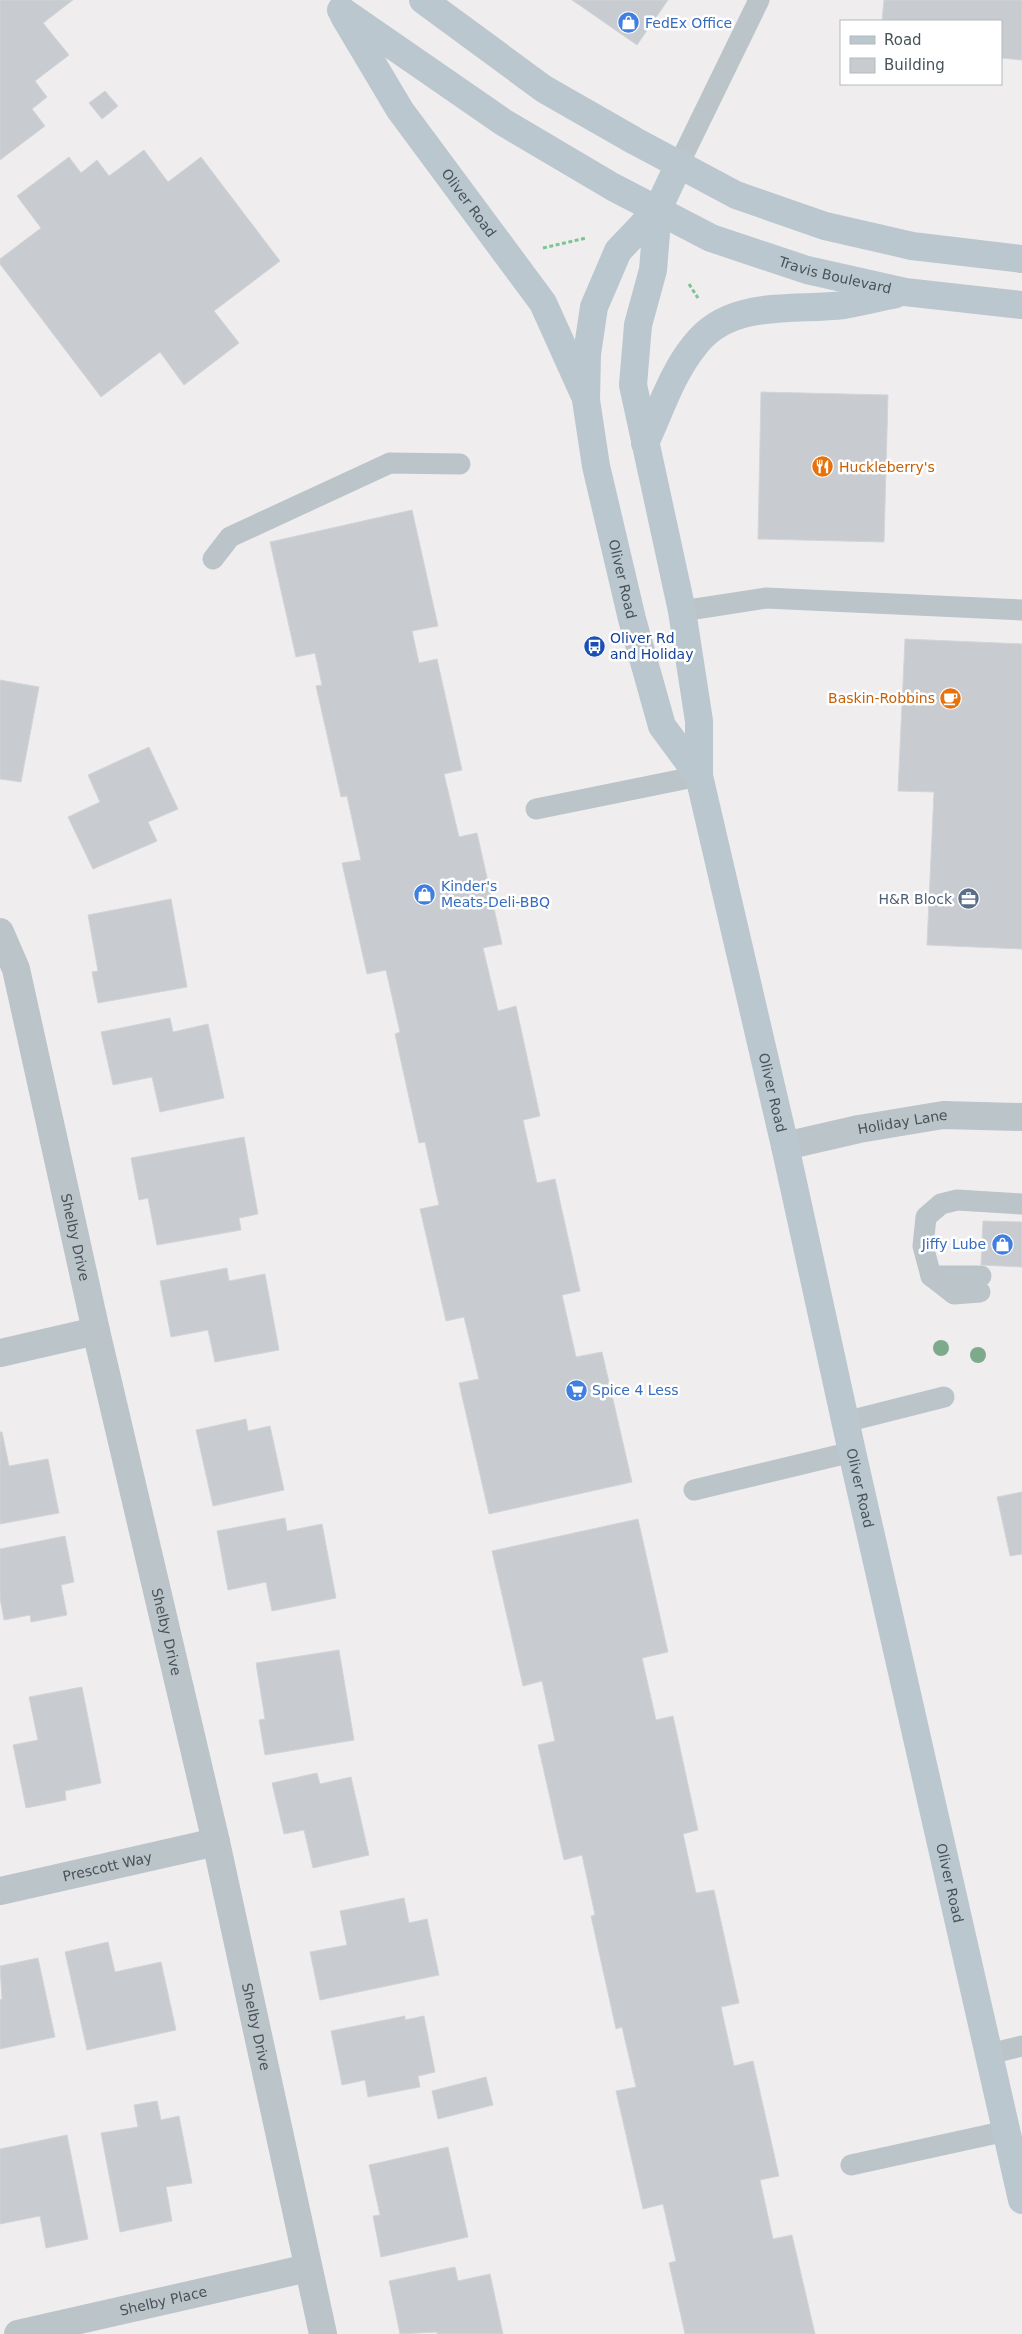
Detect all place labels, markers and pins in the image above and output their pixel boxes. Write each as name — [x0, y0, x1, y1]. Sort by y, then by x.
shop icon: FedEx Office — [617, 11, 641, 35]
place label: FedEx Office — [645, 15, 732, 31]
restaurant icon: Huckleberry's — [811, 455, 835, 479]
place label: Huckleberry's — [839, 459, 935, 475]
place label: Oliver Rd and Holiday — [610, 630, 693, 662]
bus stop icon: Oliver Rd and Holiday — [582, 634, 606, 658]
cafe icon: Baskin-Robbins — [939, 686, 963, 710]
place label: Baskin-Robbins — [828, 690, 935, 706]
place label: Kinder's Meats-Deli-BBQ — [441, 878, 550, 910]
shop icon: Kinder's Meats-Deli-BBQ — [413, 882, 437, 906]
office icon: H&R Block — [956, 887, 980, 911]
place label: H&R Block — [879, 891, 953, 907]
shop icon: Jiffy Lube — [990, 1232, 1014, 1256]
place label: Jiffy Lube — [921, 1236, 986, 1252]
supermarket icon: Spice 4 Less — [564, 1378, 588, 1402]
place label: Spice 4 Less — [592, 1382, 679, 1398]

